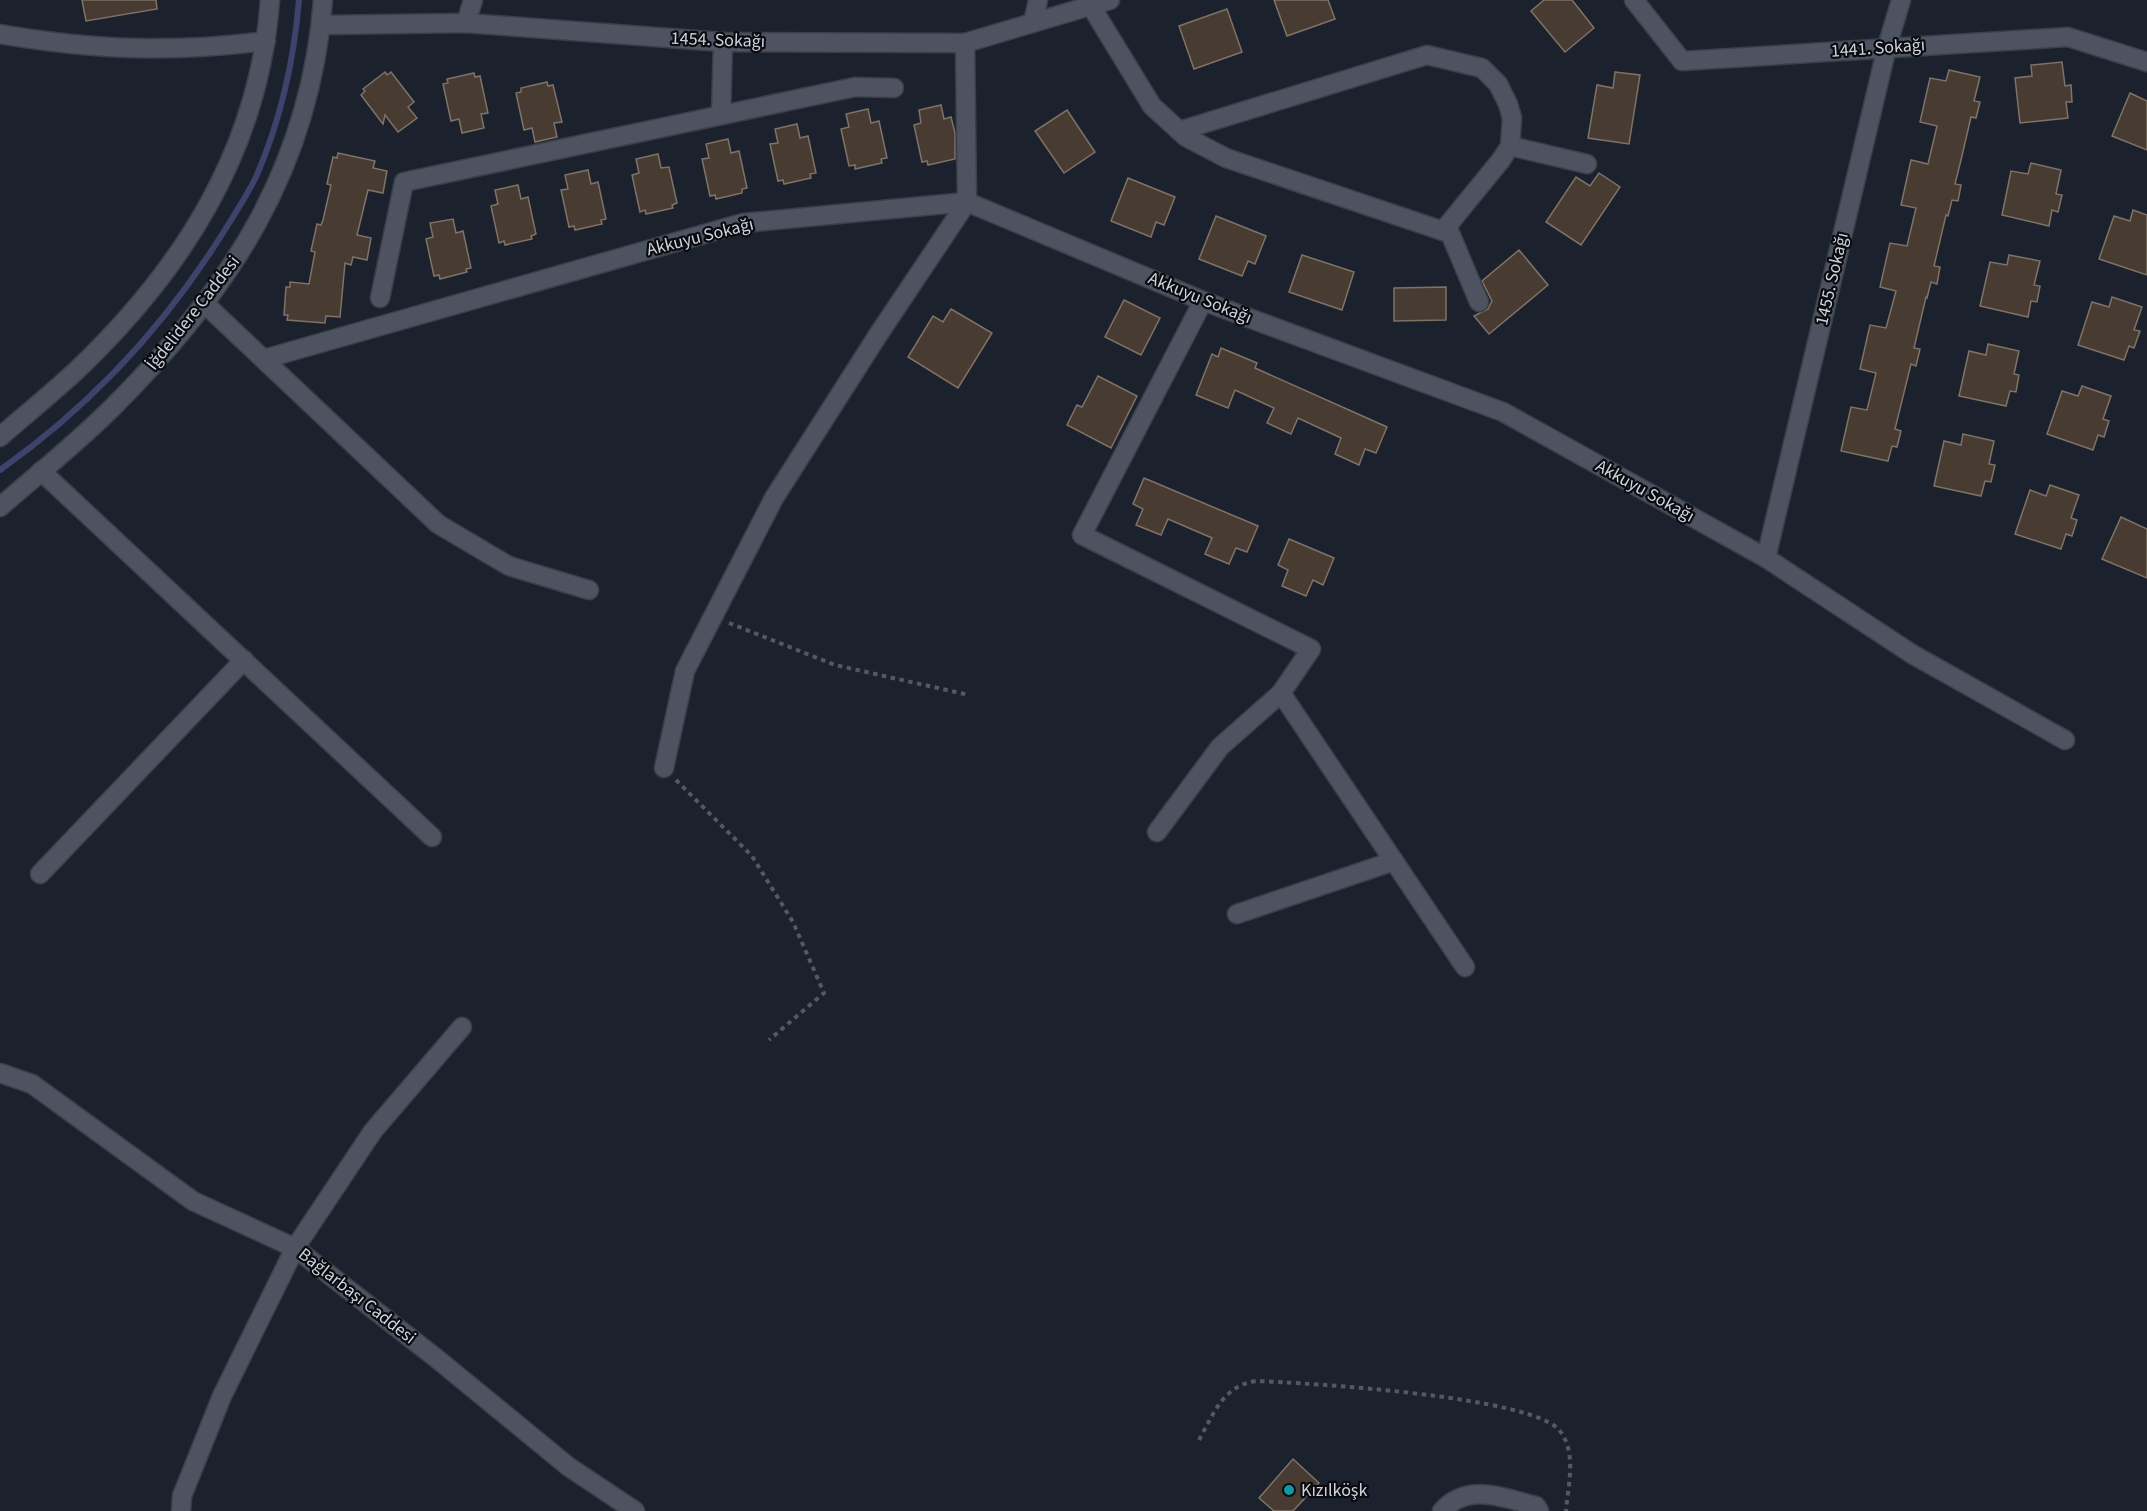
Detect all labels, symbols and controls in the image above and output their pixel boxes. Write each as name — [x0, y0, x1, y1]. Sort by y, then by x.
street label: 1454. Sokağı — [670, 26, 766, 54]
street label: 1441. Sokağı — [1830, 32, 1926, 64]
street label: Akkuyu Sokağı — [644, 212, 756, 262]
street label: 1455. Sokağı — [1809, 230, 1855, 328]
street label: İğdelidere Caddesi — [140, 250, 246, 376]
street label: Akkuyu Sokağı — [1144, 266, 1256, 330]
street label: Akkuyu Sokağı — [1591, 453, 1699, 529]
street label: Bağlarbaşı Caddesi — [293, 1242, 421, 1350]
place label: Kızılköşk — [1301, 1478, 1367, 1503]
marker: Kızılköşk — [1282, 1483, 1296, 1497]

